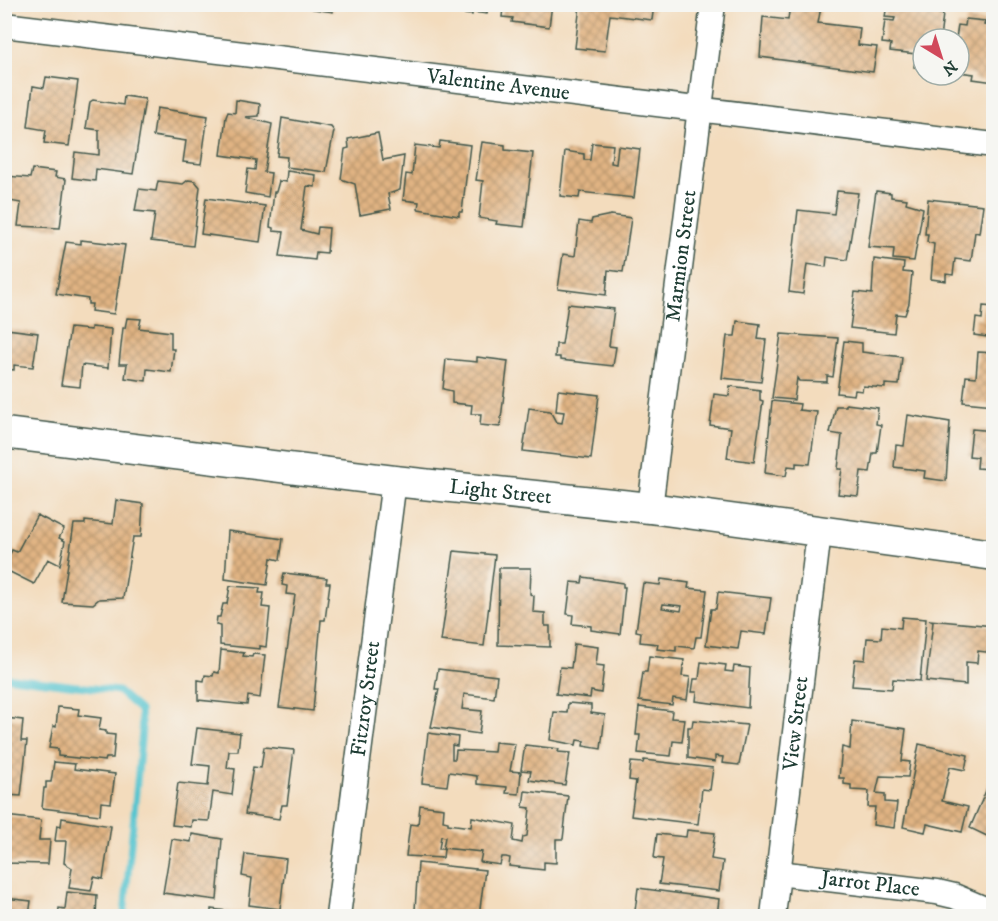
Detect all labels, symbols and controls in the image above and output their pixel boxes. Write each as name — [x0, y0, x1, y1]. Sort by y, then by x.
north arrow — [911, 27, 971, 87]
text: N — [938, 56, 961, 80]
street label: Valentine Avenue — [425, 63, 572, 107]
street label: Marmion Street — [660, 188, 703, 323]
street label: Light Street — [448, 474, 553, 511]
street label: Fitzroy Street — [346, 639, 386, 758]
street label: View Street — [777, 674, 815, 773]
street label: Jarrot Place — [818, 865, 921, 903]

